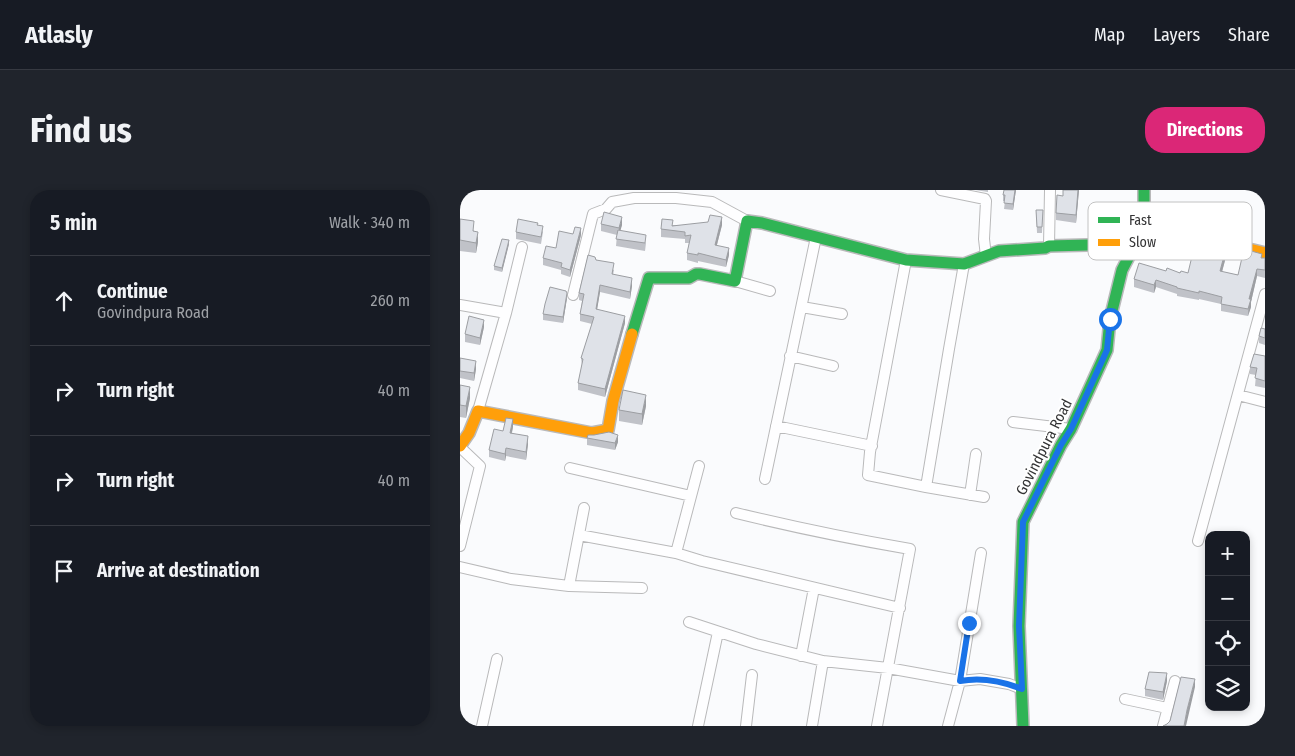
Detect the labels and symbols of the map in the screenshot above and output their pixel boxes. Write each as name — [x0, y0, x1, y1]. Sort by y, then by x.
legend — [1088, 202, 1252, 260]
text: Fast — [1129, 212, 1152, 229]
text: Slow — [1129, 234, 1156, 251]
route start — [1099, 308, 1122, 331]
street label: Govindpura Road — [1012, 396, 1076, 498]
route end — [958, 612, 981, 635]

